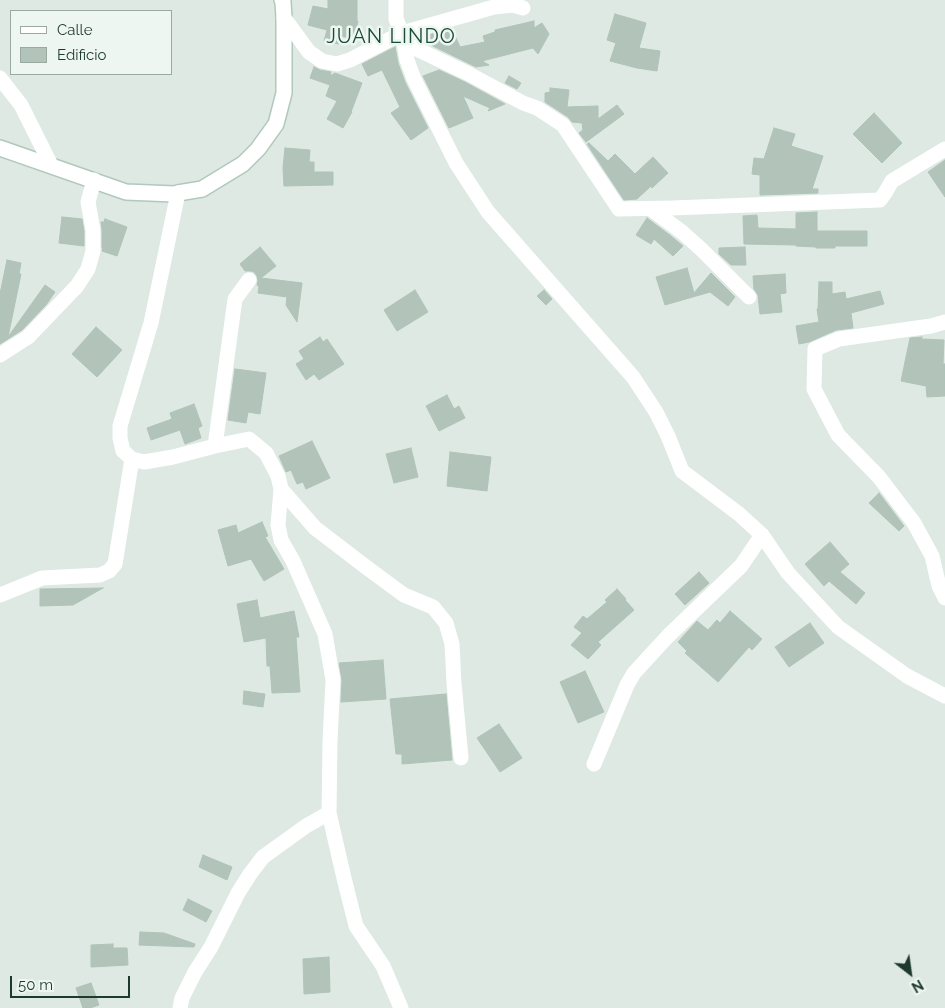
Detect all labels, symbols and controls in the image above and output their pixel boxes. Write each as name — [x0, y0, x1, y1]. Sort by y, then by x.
legend — [10, 10, 172, 75]
text: Calle — [57, 21, 92, 39]
district label: JUAN LINDO — [325, 25, 457, 49]
text: Edificio — [57, 46, 107, 64]
north arrow — [885, 948, 935, 998]
scale bar — [12, 966, 132, 998]
text: 50 m — [18, 976, 53, 994]
text: N — [909, 976, 926, 996]

